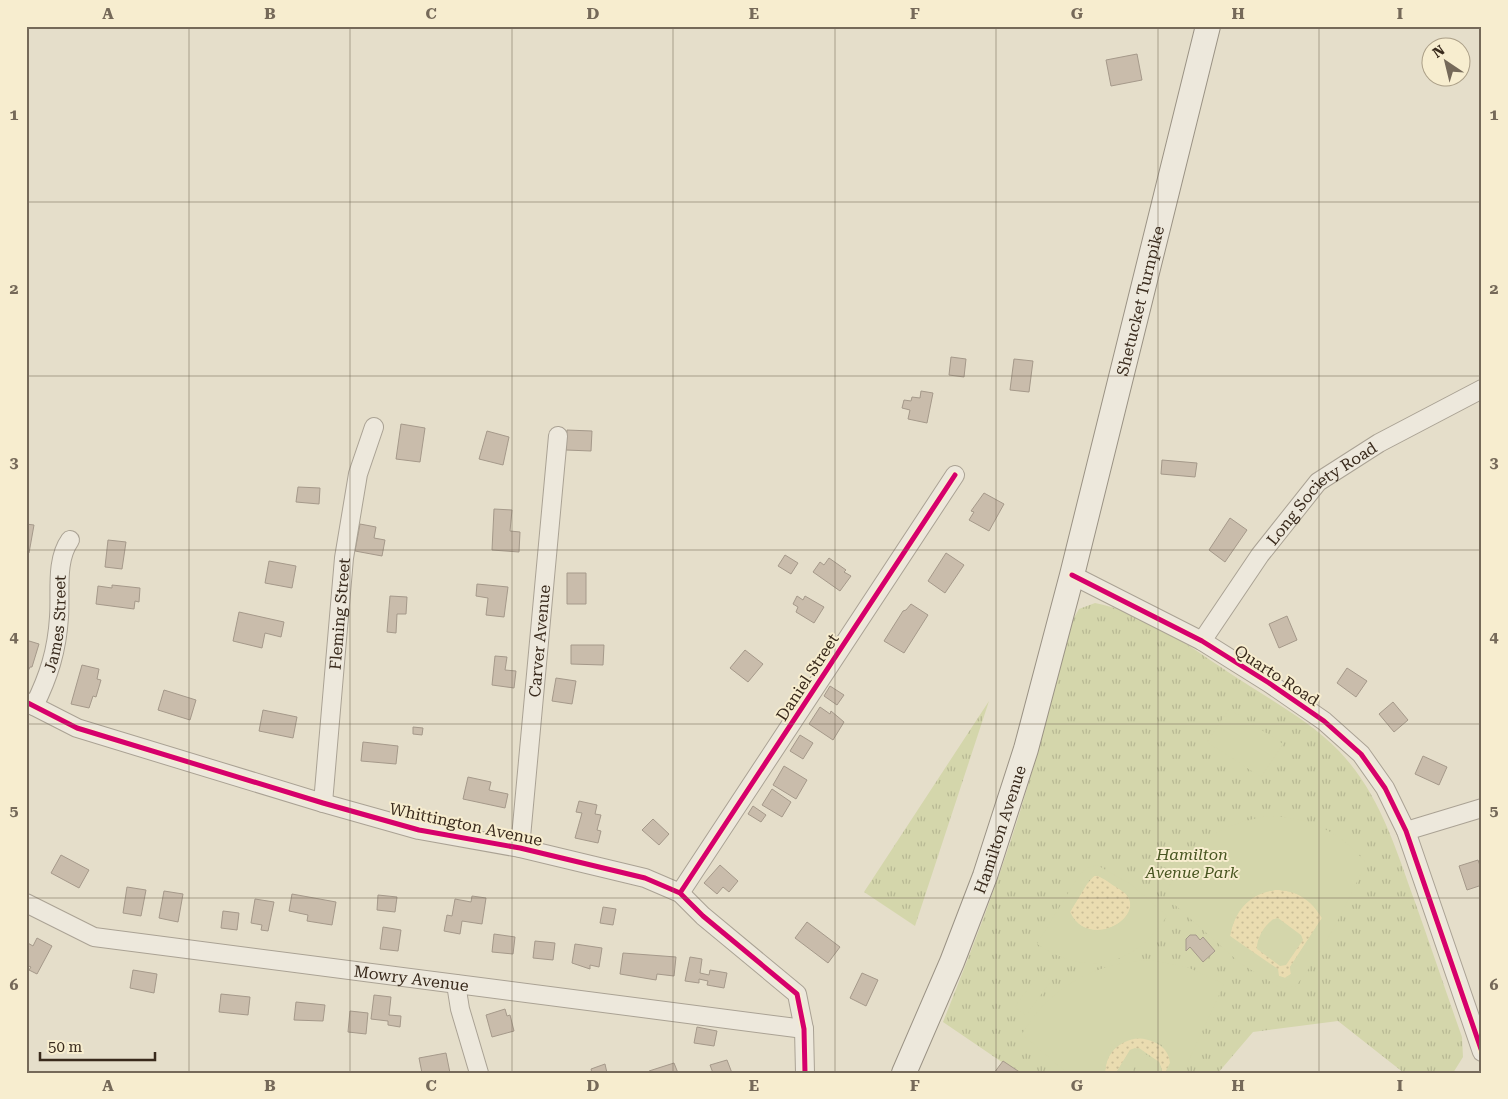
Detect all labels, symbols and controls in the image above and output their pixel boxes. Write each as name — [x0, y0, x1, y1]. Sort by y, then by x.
text: A — [102, 4, 114, 23]
text: B — [264, 4, 276, 23]
text: C — [425, 4, 437, 23]
text: D — [587, 4, 600, 23]
text: E — [749, 4, 759, 23]
text: F — [910, 4, 920, 23]
text: G — [1071, 4, 1084, 23]
text: H — [1231, 4, 1245, 23]
text: I — [1397, 4, 1403, 23]
north arrow — [1420, 38, 1470, 88]
text: N — [1430, 42, 1448, 61]
text: 1 — [10, 105, 19, 124]
text: 1 — [1490, 105, 1499, 124]
street label: Shetucket Turnpike — [1113, 224, 1168, 378]
text: 2 — [10, 279, 19, 298]
text: 2 — [1490, 279, 1499, 298]
street label: Long Society Road — [1263, 438, 1380, 549]
text: 3 — [10, 453, 19, 472]
text: 3 — [1490, 453, 1499, 472]
street label: Fleming Street — [325, 557, 354, 671]
street label: James Street — [40, 575, 70, 675]
street label: Carver Avenue — [525, 584, 554, 698]
text: 4 — [10, 627, 19, 646]
text: 4 — [1490, 627, 1499, 646]
street label: Daniel Street — [772, 630, 843, 724]
street label: Quarto Road — [1231, 641, 1323, 710]
street label: Hamilton Avenue — [970, 763, 1030, 896]
street label: Whittington Avenue — [388, 799, 544, 850]
text: 5 — [10, 801, 19, 820]
text: 5 — [1490, 801, 1499, 820]
park label: Hamilton Avenue Park — [1145, 845, 1239, 882]
street label: Mowry Avenue — [353, 962, 470, 995]
text: 6 — [10, 975, 19, 994]
text: 6 — [1490, 975, 1499, 994]
scale bar — [40, 1029, 155, 1061]
text: 50 m — [48, 1038, 83, 1056]
text: A — [102, 1076, 114, 1095]
text: B — [264, 1076, 276, 1095]
text: C — [425, 1076, 437, 1095]
text: D — [587, 1076, 600, 1095]
text: E — [749, 1076, 759, 1095]
text: F — [910, 1076, 920, 1095]
text: G — [1071, 1076, 1084, 1095]
text: H — [1231, 1076, 1245, 1095]
text: I — [1397, 1076, 1403, 1095]

